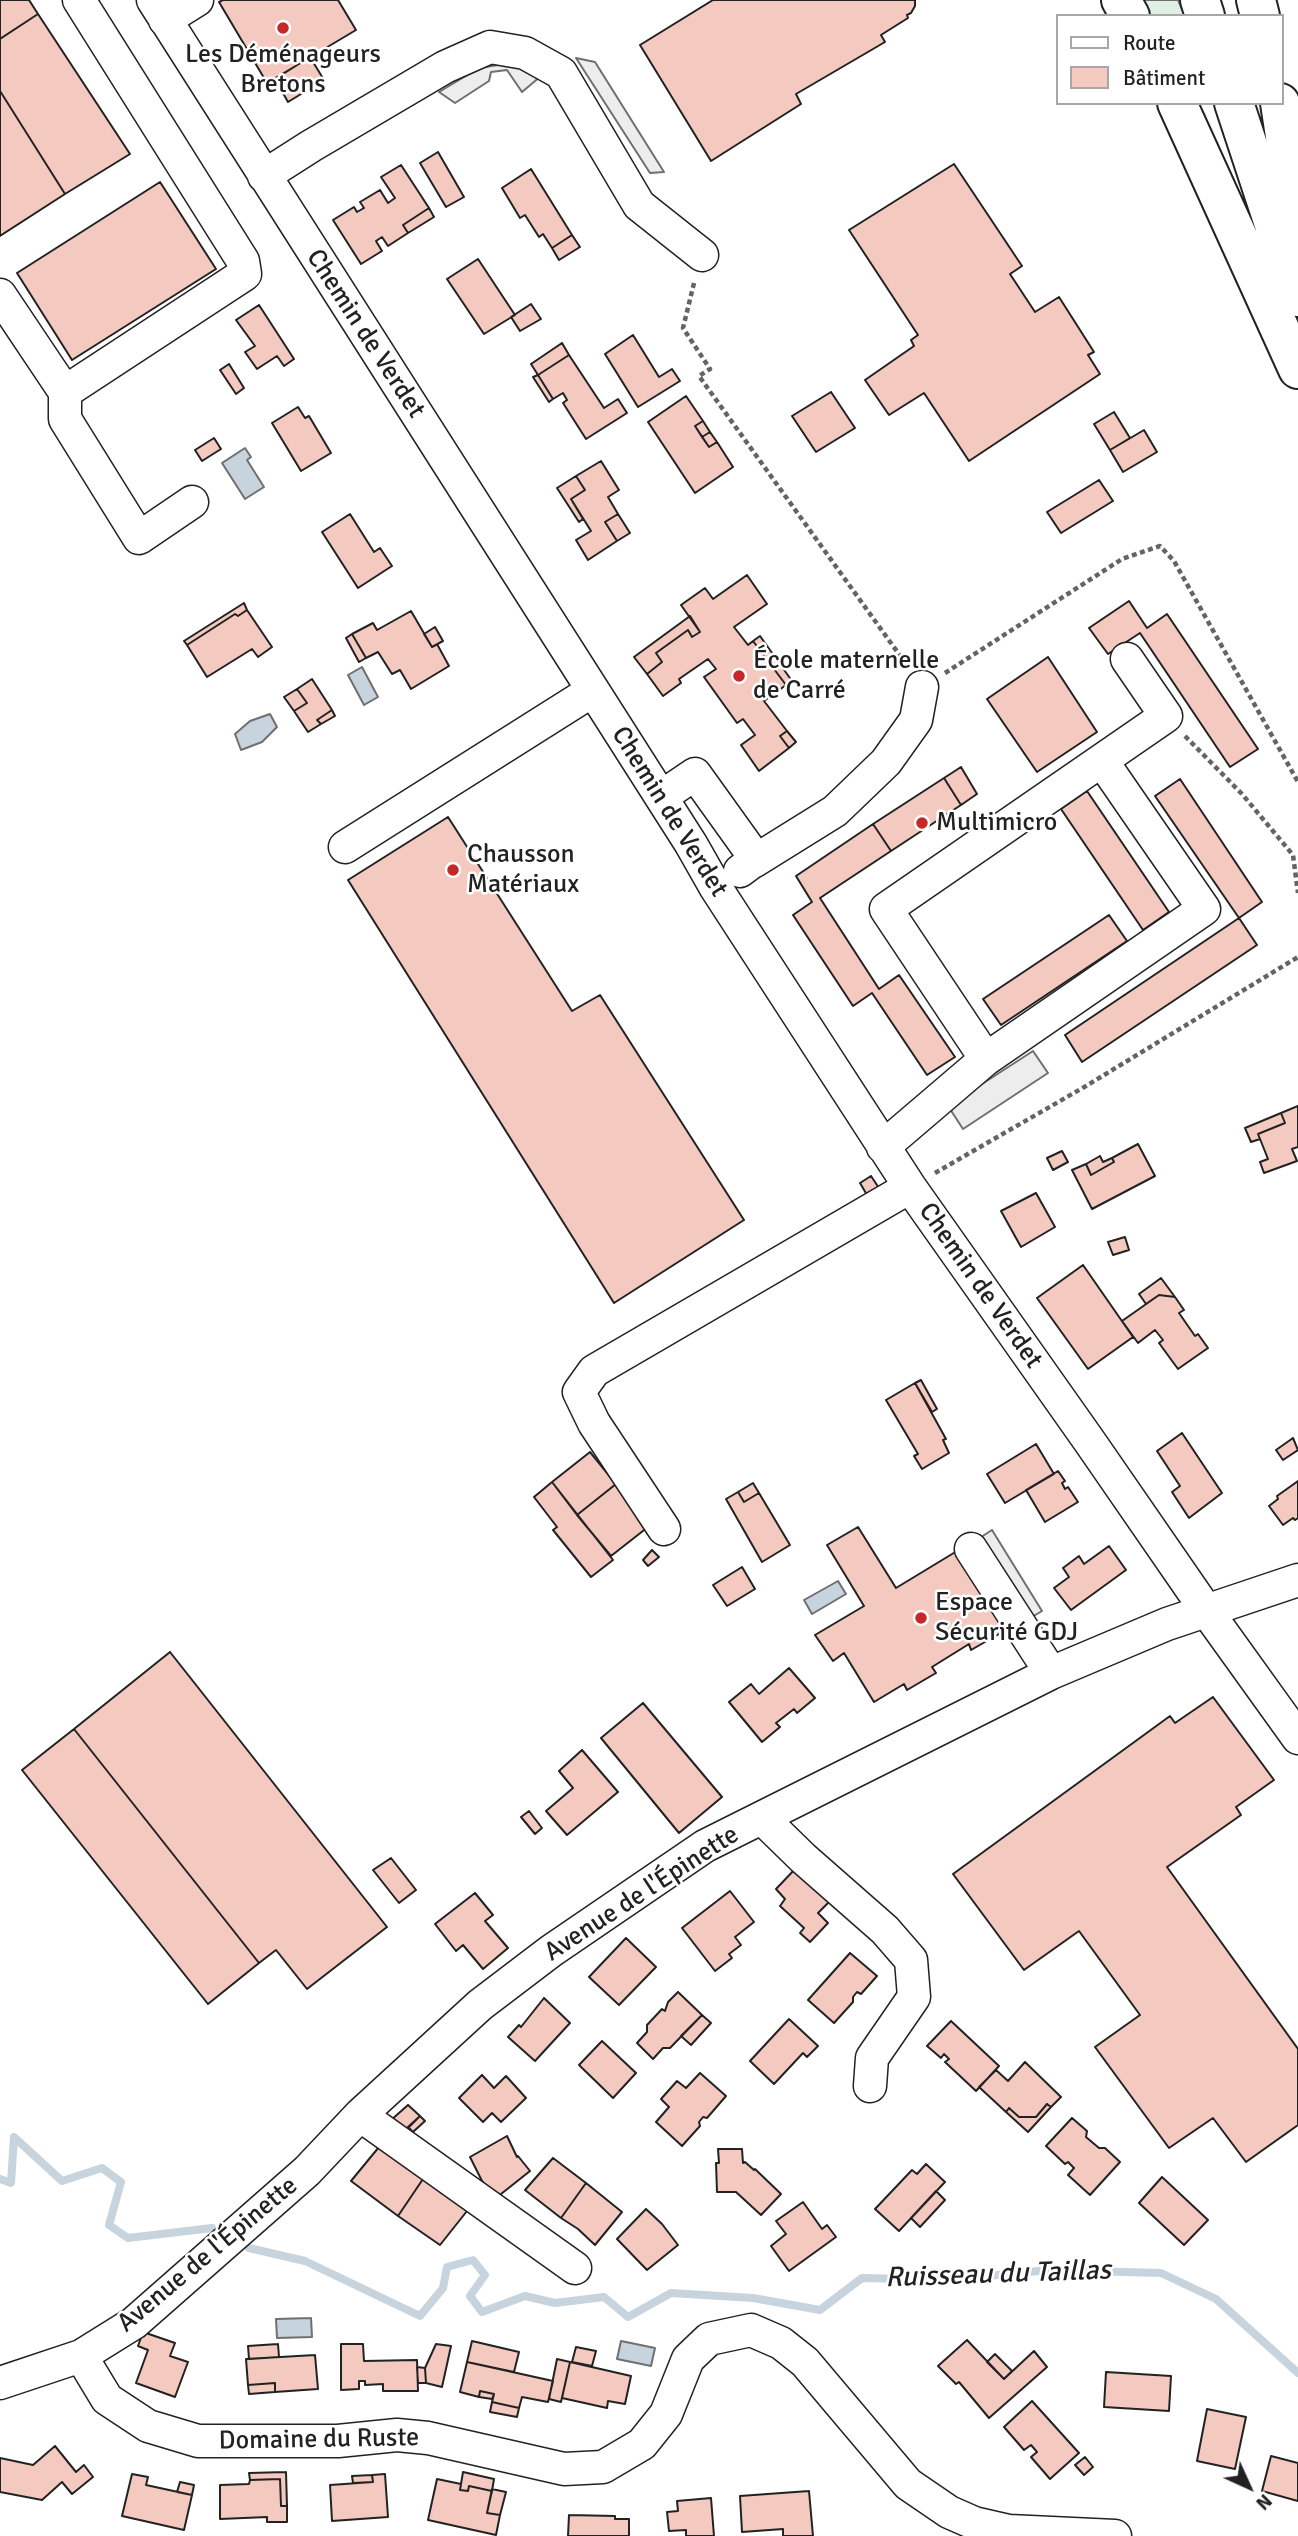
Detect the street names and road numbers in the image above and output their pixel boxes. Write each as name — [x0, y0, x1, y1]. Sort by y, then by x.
street label: Chemin de Verdet — [299, 244, 431, 424]
street label: Chemin de Verdet — [604, 721, 734, 903]
street label: Chemin de Verdet — [911, 1197, 1049, 1375]
street label: Avenue de l'Épinette — [539, 1820, 745, 1968]
street label: Avenue de l'Épinette — [112, 2171, 304, 2339]
street label: Domaine du Ruste — [218, 2423, 420, 2457]

